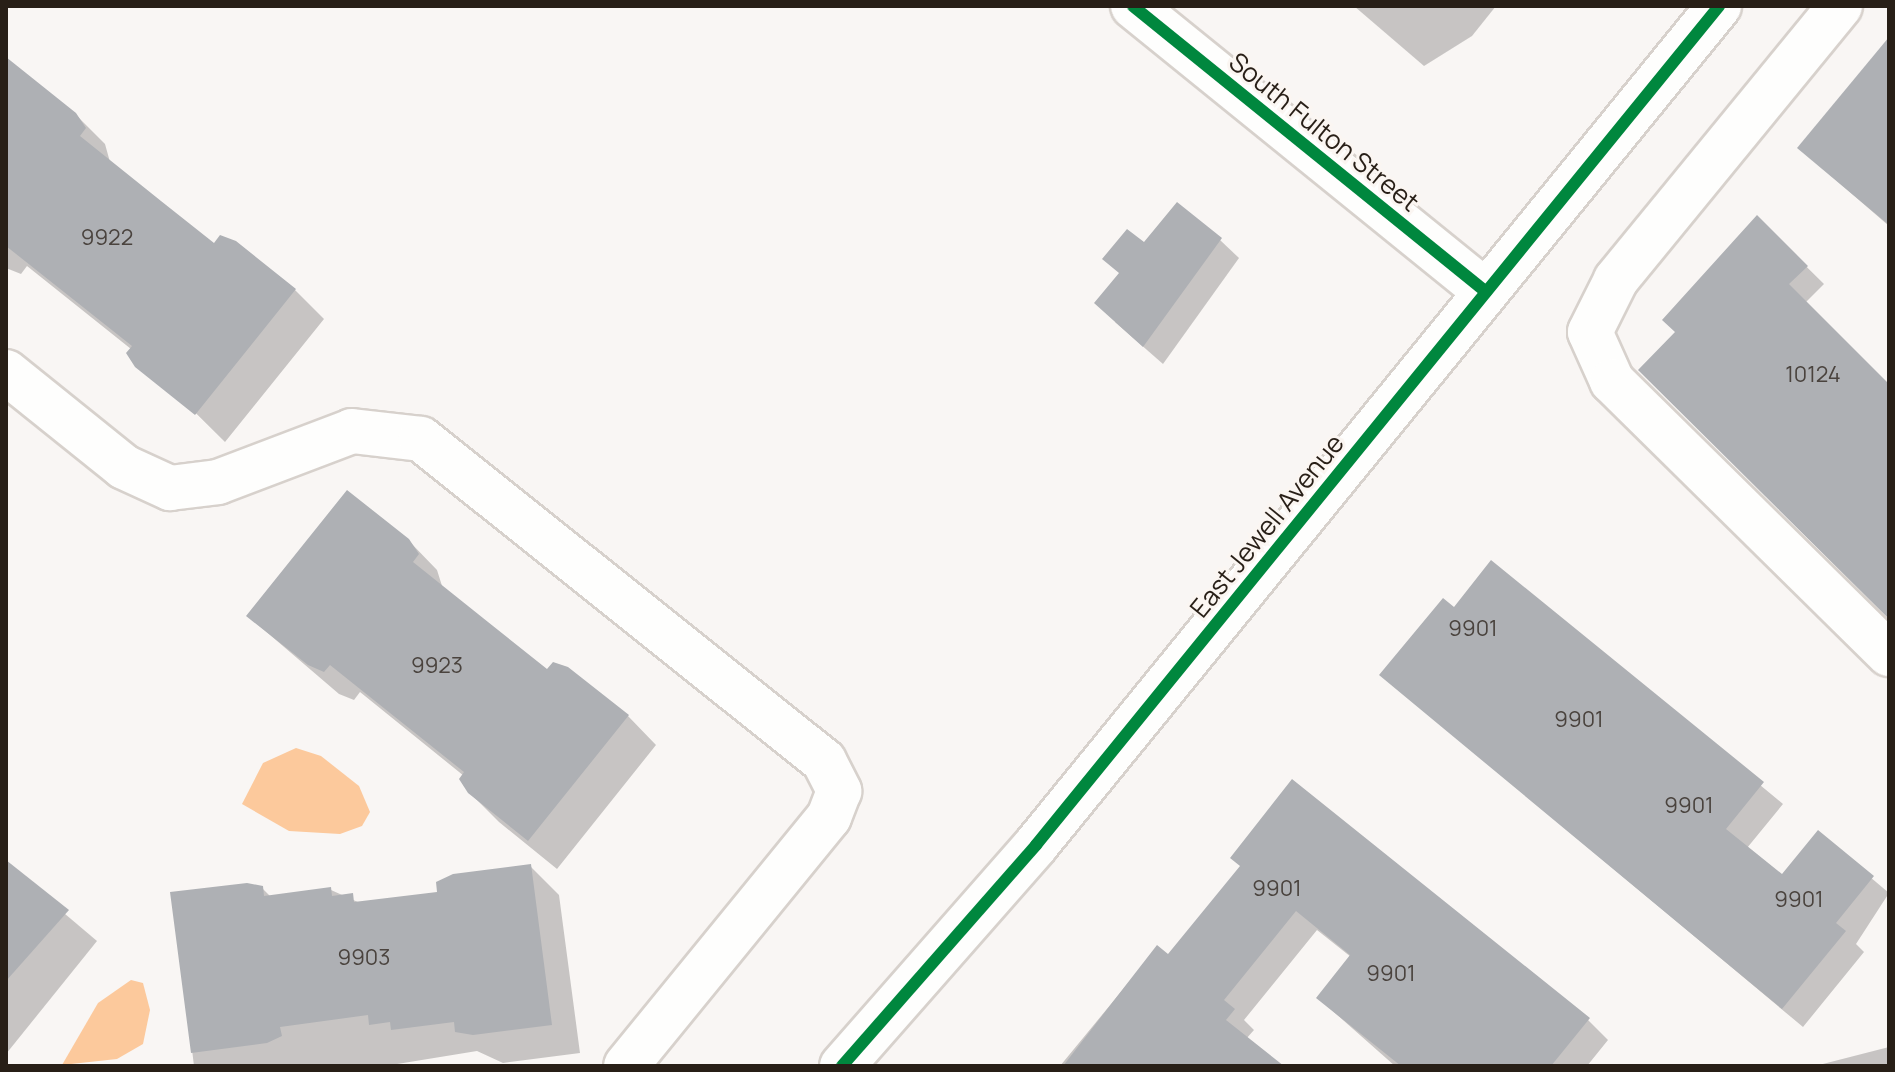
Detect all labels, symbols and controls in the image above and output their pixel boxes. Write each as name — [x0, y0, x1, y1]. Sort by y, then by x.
street label: South Fulton Street — [1223, 46, 1425, 218]
house number: 9922 — [81, 225, 133, 251]
house number: 10124 — [1785, 362, 1841, 388]
street label: East Jewell Avenue — [1184, 428, 1350, 624]
house number: 9901 — [1448, 616, 1498, 642]
house number: 9923 — [411, 653, 463, 679]
house number: 9901 — [1554, 707, 1604, 733]
house number: 9901 — [1664, 793, 1714, 819]
house number: 9901 — [1252, 876, 1302, 902]
house number: 9901 — [1774, 887, 1824, 913]
house number: 9903 — [338, 945, 390, 971]
house number: 9901 — [1366, 961, 1416, 987]

